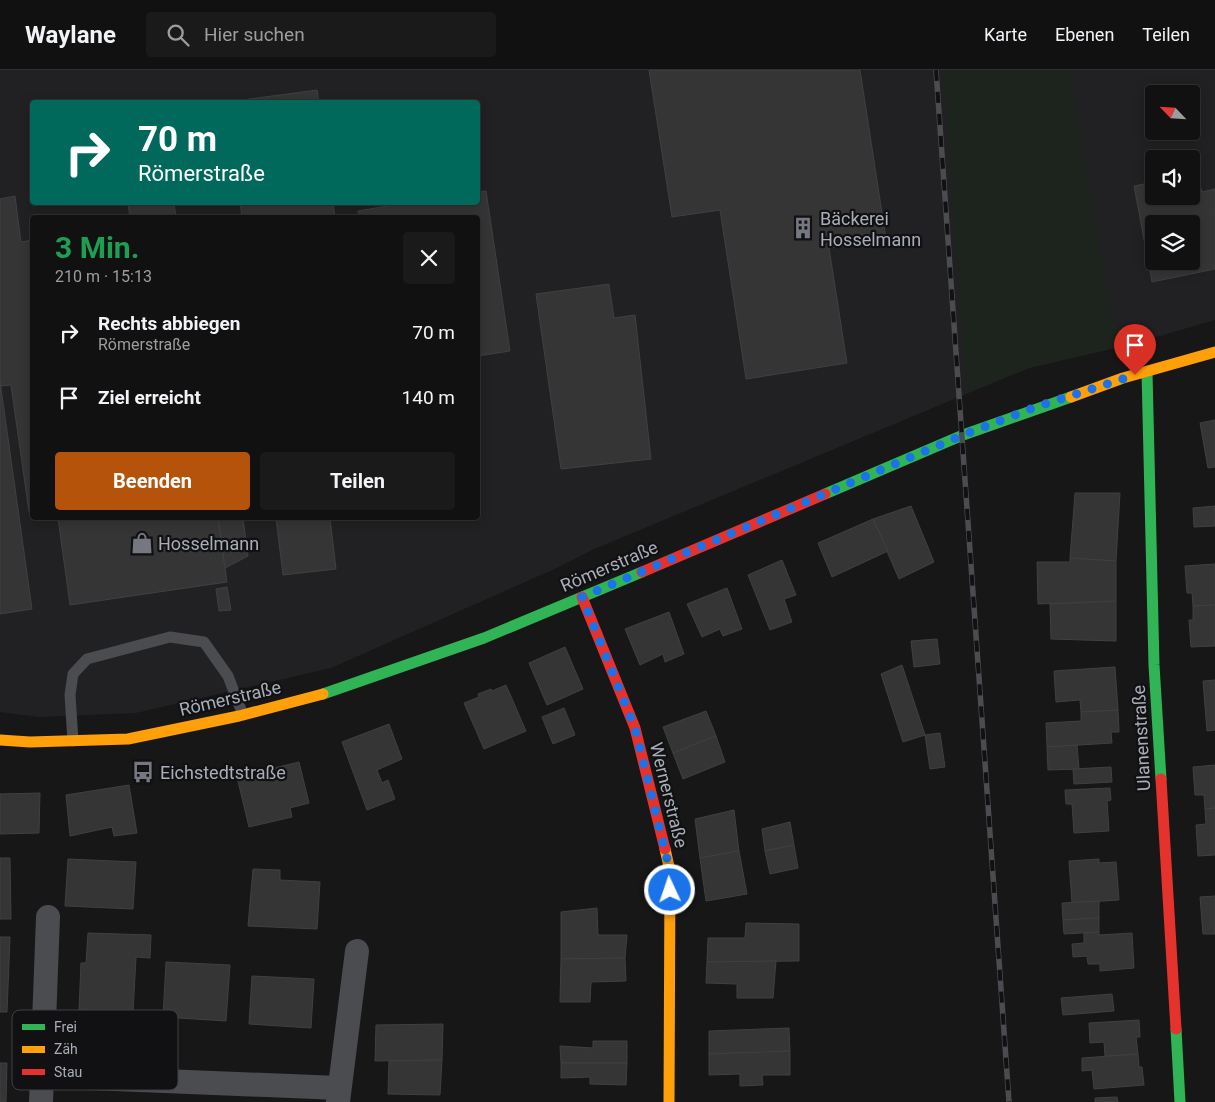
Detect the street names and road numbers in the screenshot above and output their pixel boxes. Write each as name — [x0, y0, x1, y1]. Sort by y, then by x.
street label: Römerstraße — [557, 536, 661, 596]
street label: Römerstraße — [177, 676, 283, 720]
street label: Ulanenstraße — [1128, 684, 1154, 792]
street label: Wernerstraße — [646, 740, 692, 850]

